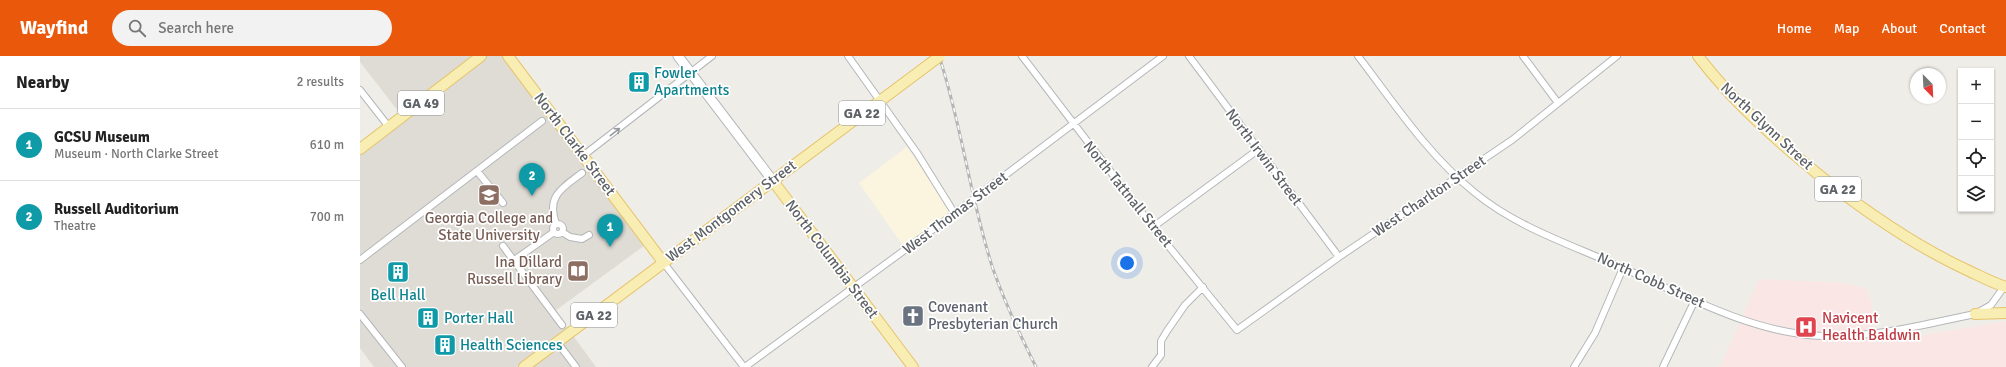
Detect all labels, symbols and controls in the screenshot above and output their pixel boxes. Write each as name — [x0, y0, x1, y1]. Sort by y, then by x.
search box — [112, 10, 392, 46]
text: Wayfind — [20, 16, 88, 40]
icon: search — [126, 17, 148, 39]
text: Search here — [158, 19, 234, 37]
text: Home — [1777, 20, 1812, 37]
text: Map — [1834, 20, 1859, 37]
text: About — [1881, 20, 1917, 37]
text: Contact — [1939, 20, 1986, 37]
place label: Fowler Apartments — [654, 64, 730, 99]
north arrow — [1910, 68, 1946, 104]
map controls — [1958, 68, 1994, 212]
button: + — [1958, 68, 1994, 104]
building icon: Fowler Apartments — [626, 69, 652, 95]
text: Nearby — [16, 72, 69, 93]
text: 2 results — [296, 74, 344, 90]
street label: North Glynn Street — [1717, 78, 1817, 174]
street label: North Clarke Street — [530, 89, 620, 199]
road number: GA 49 — [398, 91, 444, 115]
road number: GA 22 — [839, 101, 885, 125]
button: − — [1958, 104, 1994, 140]
street label: North Irwin Street — [1222, 105, 1306, 209]
one-way arrow — [610, 127, 621, 136]
text: GCSU Museum — [54, 128, 150, 146]
text: 1 — [25, 137, 33, 153]
text: 610 m — [310, 137, 344, 153]
street label: North Tattnall Street — [1080, 137, 1176, 251]
button: locate — [1958, 140, 1994, 176]
text: Museum · North Clarke Street — [54, 146, 219, 162]
street label: West Charlton Street — [1369, 151, 1489, 241]
street label: West Montgomery Street — [662, 156, 800, 266]
pin: 2 — [519, 163, 545, 196]
street label: West Thomas Street — [899, 168, 1011, 258]
button: layers — [1958, 176, 1994, 212]
road number: GA 22 — [1815, 177, 1861, 201]
school or university icon: Georgia College and State University — [476, 182, 502, 208]
street label: North Columbia Street — [782, 196, 882, 322]
text: Russell Auditorium — [54, 200, 179, 218]
text: 2 — [25, 209, 33, 225]
text: 700 m — [310, 209, 344, 225]
place label: Georgia College and State University — [425, 209, 553, 244]
pin: 1 — [597, 214, 623, 247]
text: Theatre — [54, 218, 96, 234]
street label: North Cobb Street — [1595, 248, 1707, 312]
place label: Ina Dillard Russell Library — [467, 253, 562, 288]
your location — [1117, 253, 1137, 273]
library icon: Ina Dillard Russell Library — [565, 258, 591, 284]
building icon: Bell Hall — [385, 259, 411, 285]
place label: Bell Hall — [371, 286, 425, 304]
place label: Covenant Presbyterian Church — [928, 298, 1058, 333]
road number: GA 22 — [571, 303, 617, 327]
church icon: Covenant Presbyterian Church — [900, 303, 926, 329]
building icon: Porter Hall — [415, 305, 441, 331]
place label: Porter Hall — [444, 309, 514, 327]
place label: Navicent Health Baldwin — [1822, 309, 1920, 344]
hospital icon: Navicent Health Baldwin — [1793, 314, 1819, 340]
building icon: Health Sciences — [432, 332, 458, 358]
place label: Health Sciences — [460, 336, 563, 354]

